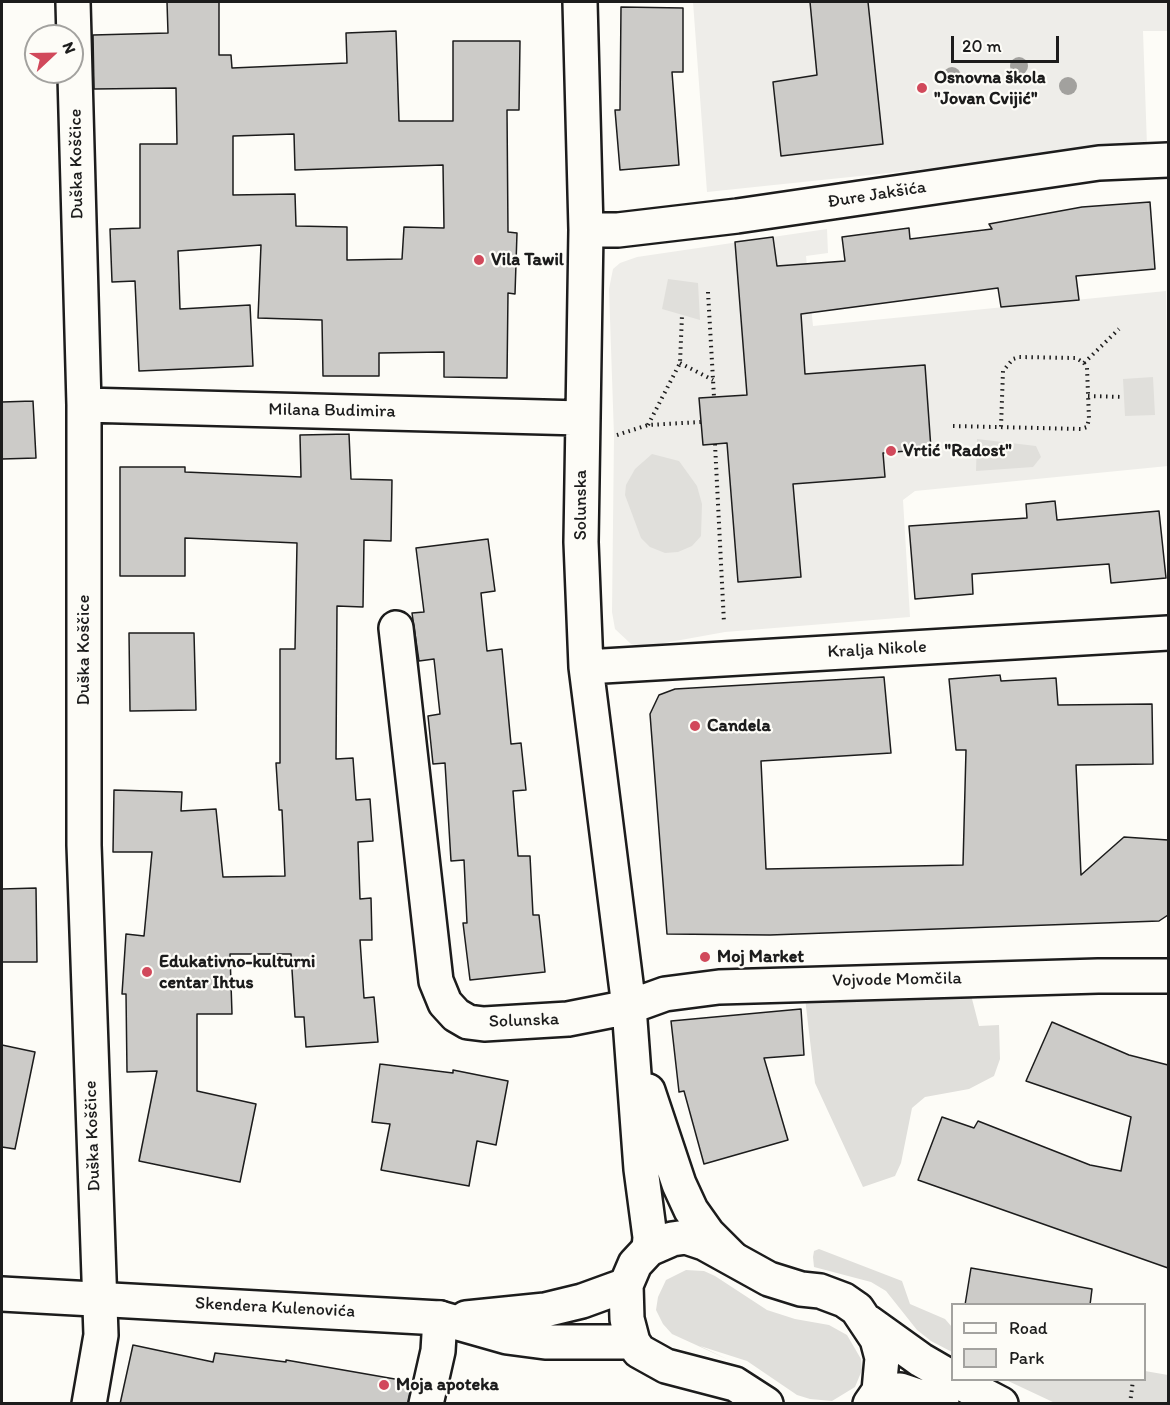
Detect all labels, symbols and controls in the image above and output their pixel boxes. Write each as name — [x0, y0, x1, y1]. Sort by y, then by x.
north arrow — [24, 24, 84, 84]
scale bar — [954, 24, 1062, 62]
text: 20 m — [962, 35, 1002, 57]
text: N — [58, 39, 80, 56]
place label: Osnovna škola "Jovan Cvijić" — [934, 67, 1046, 110]
marker: Osnovna škola "Jovan Cvijić" — [915, 81, 929, 95]
street label: Duška Koščice — [65, 108, 89, 220]
street label: Đure Jakšića — [826, 177, 928, 213]
place label: Vila Tawil — [491, 249, 564, 271]
marker: Vila Tawil — [472, 253, 486, 267]
street label: Milana Budimira — [268, 399, 396, 423]
place label: Vrtić "Radost" — [903, 440, 1012, 462]
marker: Vrtić "Radost" — [884, 444, 898, 458]
street label: Solunska — [570, 470, 592, 540]
street label: Duška Koščice — [73, 595, 95, 705]
street label: Kralja Nikole — [827, 637, 927, 663]
place label: Candela — [707, 715, 771, 737]
marker: Candela — [688, 719, 702, 733]
place label: Moj Market — [717, 946, 804, 968]
marker: Moj Market — [698, 950, 712, 964]
place label: Edukativno-kulturni centar Ihtus — [159, 951, 315, 994]
marker: Edukativno-kulturni centar Ihtus — [140, 965, 154, 979]
street label: Vojvode Momčila — [832, 968, 962, 992]
street label: Solunska — [488, 1009, 560, 1033]
street label: Duška Koščice — [80, 1080, 106, 1192]
street label: Skendera Kulenovića — [194, 1293, 356, 1323]
legend — [951, 1303, 1146, 1381]
text: Road — [1009, 1317, 1048, 1339]
text: Park — [1009, 1347, 1044, 1369]
place label: Moja apoteka — [396, 1374, 499, 1396]
marker: Moja apoteka — [377, 1378, 391, 1392]

